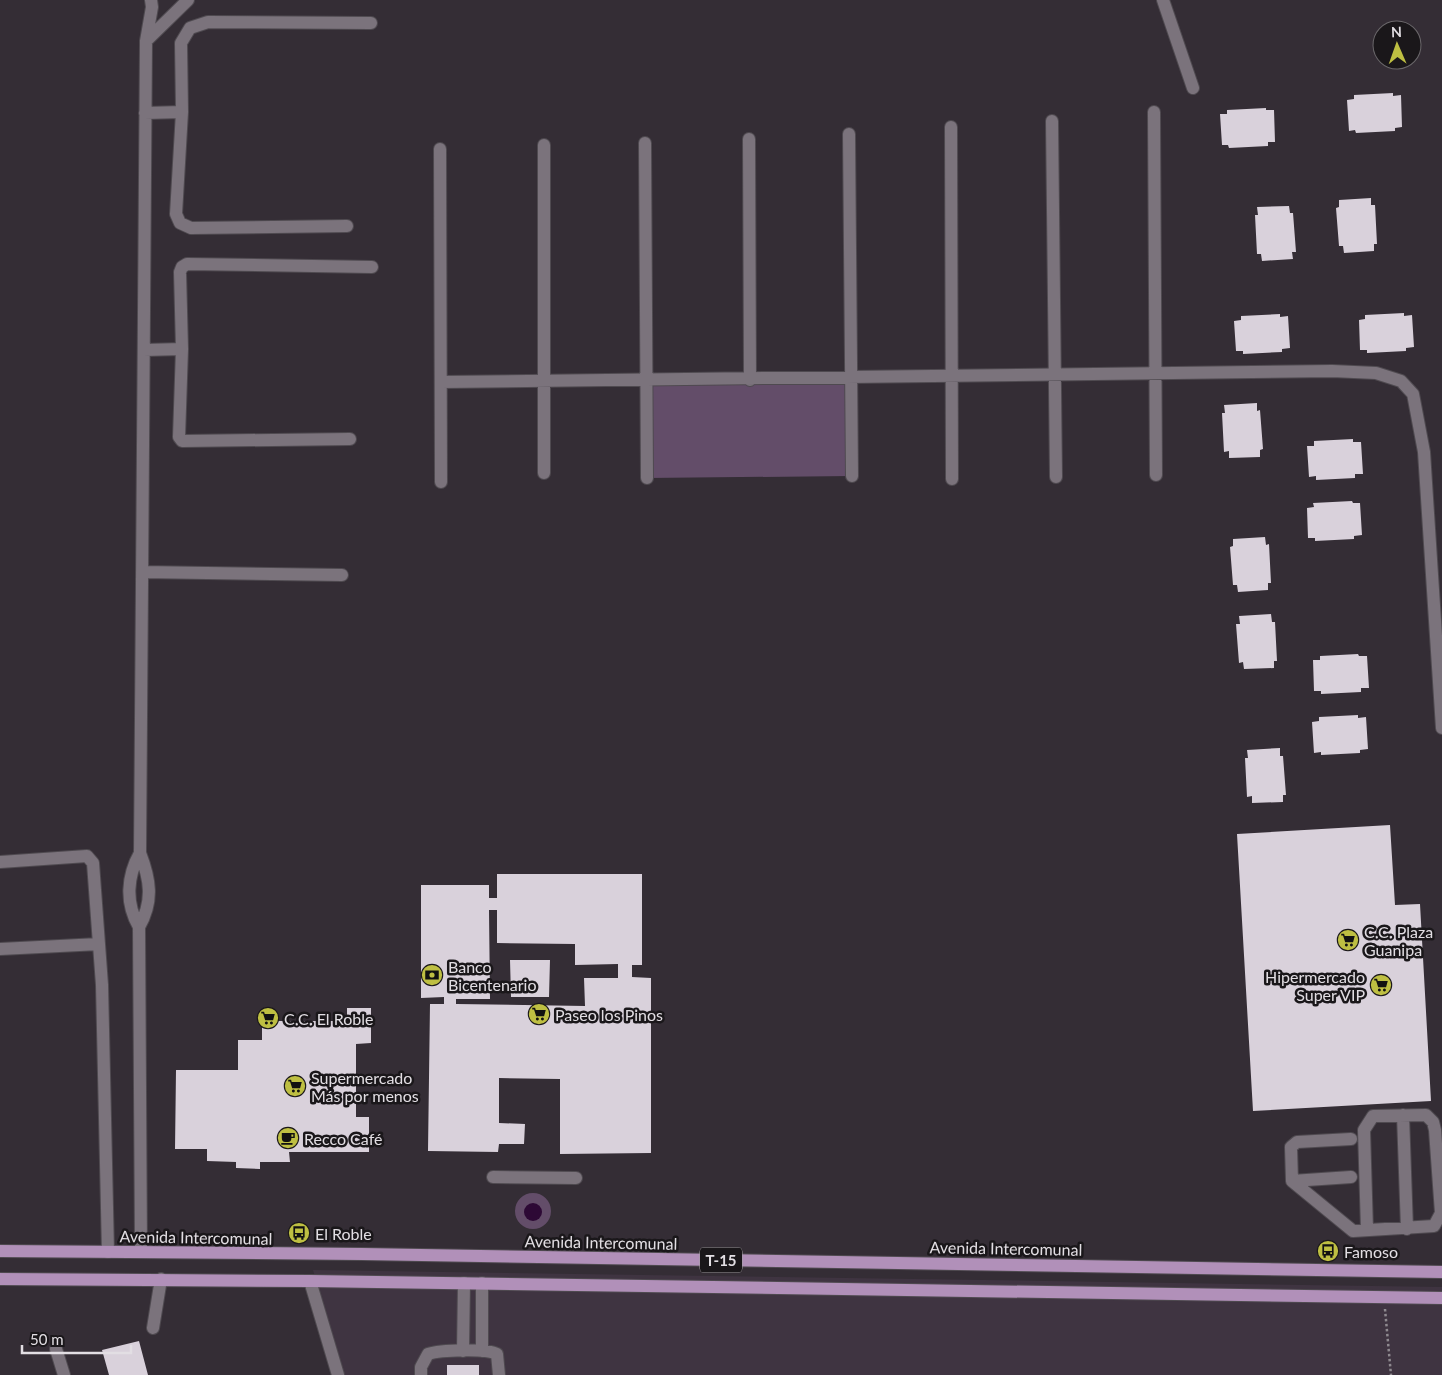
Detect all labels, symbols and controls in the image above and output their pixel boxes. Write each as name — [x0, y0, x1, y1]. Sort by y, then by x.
north arrow — [1372, 20, 1422, 70]
text: N — [1391, 23, 1402, 40]
place label: C.C. Plaza Guanipa — [1364, 922, 1433, 959]
supermarket icon: C.C. Plaza Guanipa — [1336, 928, 1360, 952]
place label: Banco Bicentenario — [448, 957, 537, 994]
bank icon: Banco Bicentenario — [420, 963, 444, 987]
place label: Hipermercado Super VIP — [1265, 967, 1365, 1004]
supermarket icon: Hipermercado Super VIP — [1369, 973, 1393, 997]
supermarket icon: Paseo los Pinos — [527, 1002, 551, 1026]
place label: Paseo los Pinos — [555, 1005, 663, 1024]
supermarket icon: C.C. El Roble — [256, 1006, 280, 1030]
place label: C.C. El Roble — [284, 1009, 373, 1028]
place label: Supermercado Más por menos — [311, 1068, 419, 1105]
supermarket icon: Supermercado Más por menos — [283, 1074, 307, 1098]
cafe icon: Recco Café — [276, 1126, 300, 1150]
place label: Recco Café — [304, 1129, 382, 1148]
bus stop icon: El Roble — [287, 1221, 311, 1245]
place label: El Roble — [315, 1224, 372, 1243]
street label: Avenida Intercomunal — [120, 1226, 272, 1248]
street label: Avenida Intercomunal — [525, 1231, 677, 1253]
street label: Avenida Intercomunal — [930, 1237, 1082, 1259]
bus stop icon: Famoso — [1316, 1239, 1340, 1263]
place label: Famoso — [1344, 1242, 1398, 1261]
road number: T-15 — [700, 1248, 742, 1272]
scale bar — [22, 1322, 131, 1354]
text: 50 m — [30, 1330, 64, 1348]

